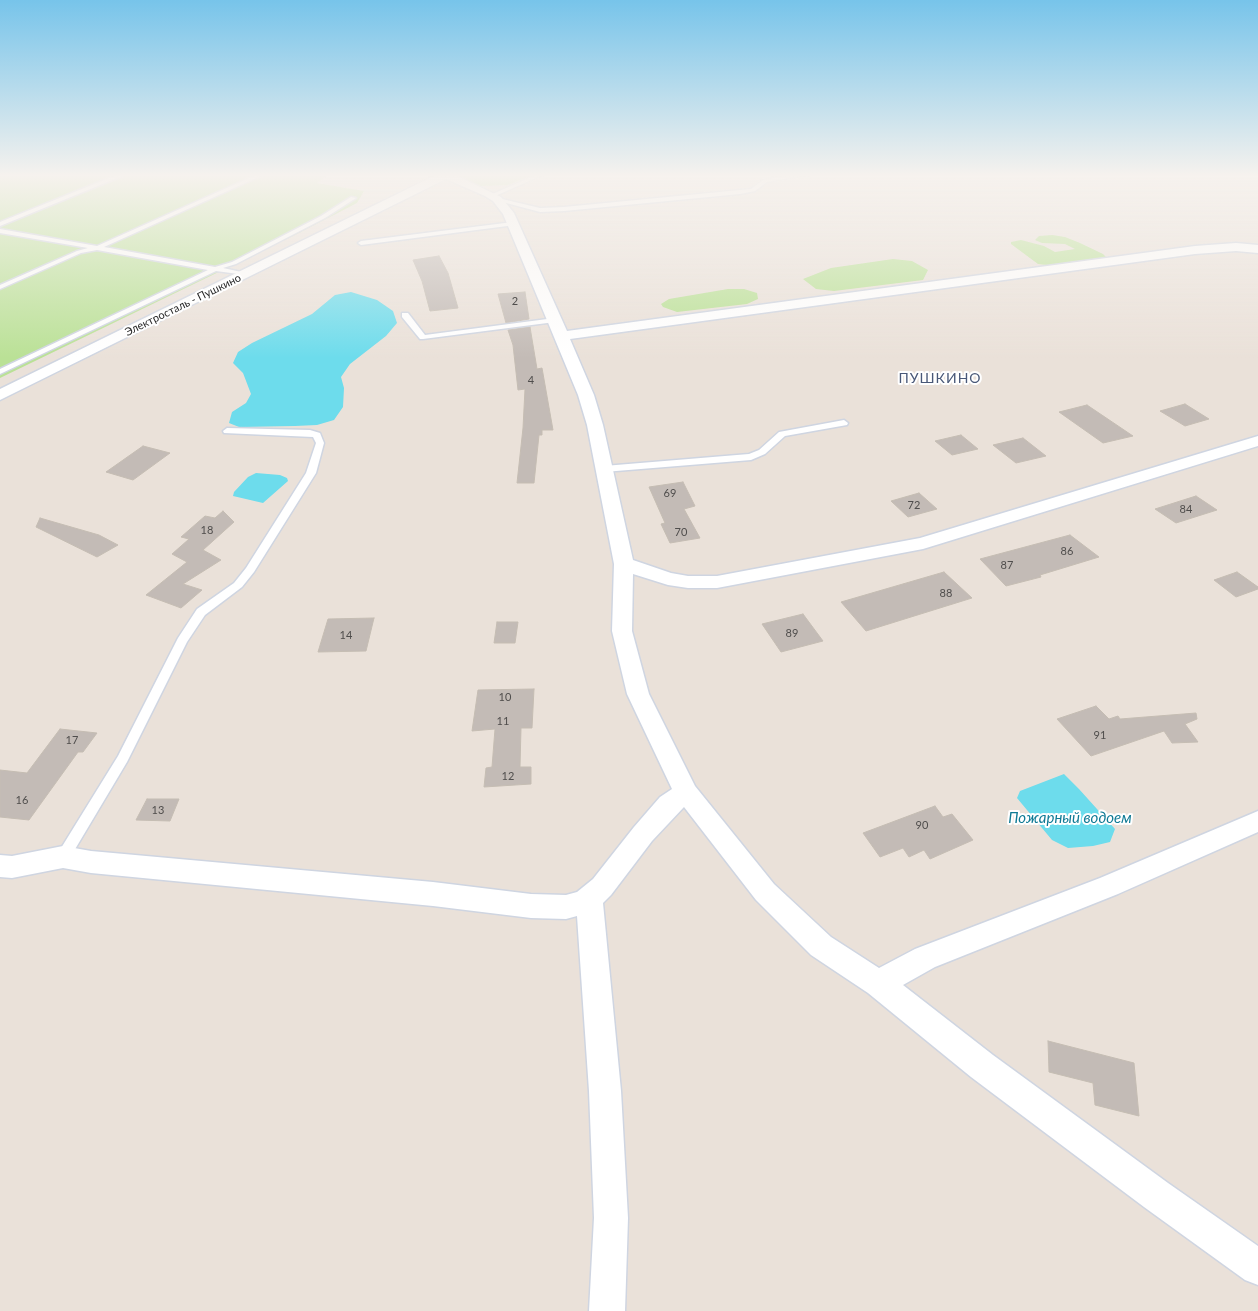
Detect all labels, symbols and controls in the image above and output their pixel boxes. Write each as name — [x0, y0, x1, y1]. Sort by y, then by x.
street label: Электросталь - Пушкино — [123, 271, 243, 339]
house number: 2 — [512, 294, 518, 308]
district label: ПУШКИНО — [898, 370, 982, 386]
house number: 4 — [528, 373, 534, 387]
house number: 69 — [664, 486, 676, 500]
house number: 72 — [908, 498, 920, 512]
house number: 84 — [1180, 502, 1192, 516]
house number: 18 — [201, 523, 213, 537]
house number: 70 — [675, 525, 687, 539]
house number: 86 — [1061, 544, 1073, 558]
house number: 87 — [1001, 558, 1013, 572]
house number: 88 — [940, 586, 952, 600]
house number: 89 — [786, 626, 798, 640]
house number: 14 — [340, 628, 352, 642]
house number: 10 — [499, 690, 511, 704]
house number: 11 — [497, 714, 509, 728]
house number: 91 — [1094, 728, 1106, 742]
house number: 17 — [66, 733, 78, 747]
house number: 12 — [502, 769, 514, 783]
house number: 16 — [16, 793, 28, 807]
house number: 13 — [152, 803, 164, 817]
water label: Пожарный водоем — [1008, 809, 1132, 827]
house number: 90 — [916, 818, 928, 832]

